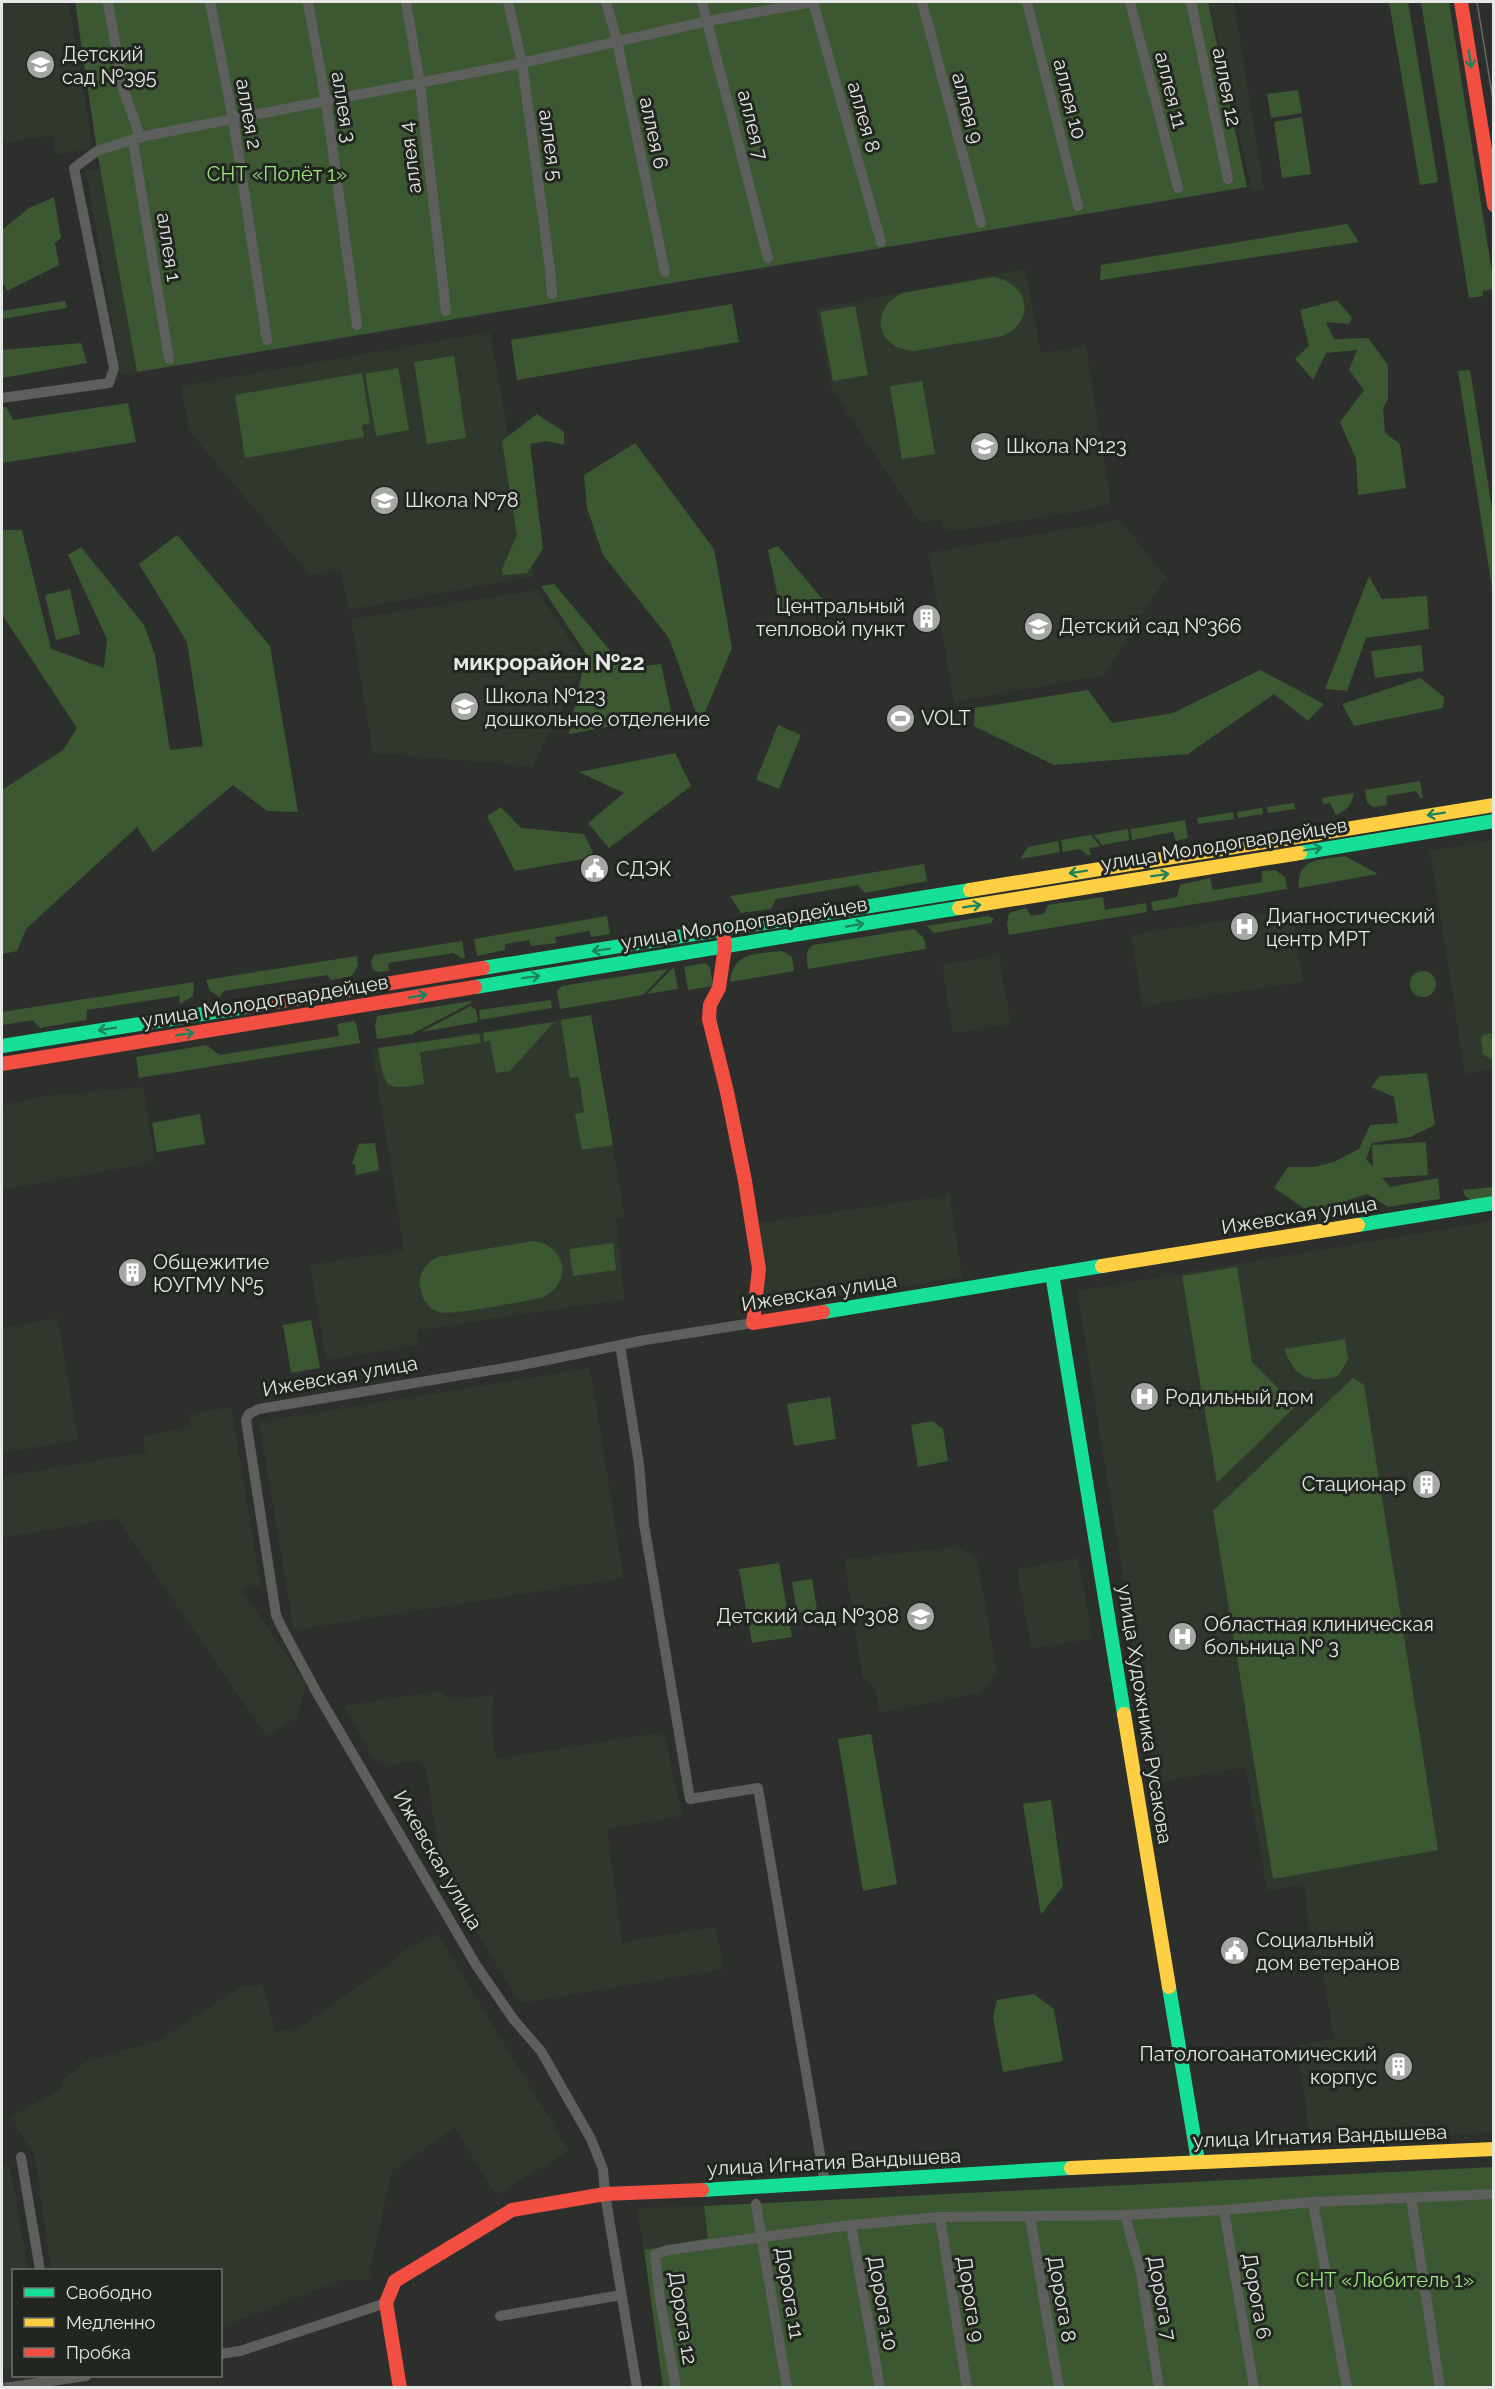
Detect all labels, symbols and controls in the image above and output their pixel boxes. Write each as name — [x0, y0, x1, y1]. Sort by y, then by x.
place label: Детский сад №395 — [62, 42, 157, 89]
street label: аллея 12 — [1208, 46, 1246, 128]
school or university icon: Детский сад №395 — [25, 49, 57, 81]
street label: аллея 11 — [1150, 49, 1192, 131]
one-way arrow — [1465, 49, 1476, 69]
street label: аллея 10 — [1048, 56, 1092, 142]
street label: аллея 3 — [327, 70, 361, 144]
street label: аллея 9 — [947, 70, 989, 146]
street label: аллея 2 — [231, 77, 267, 151]
street label: аллея 8 — [842, 79, 886, 155]
street label: аллея 7 — [733, 87, 773, 163]
street label: аллея 6 — [635, 95, 673, 171]
street label: аллея 5 — [534, 108, 568, 182]
street label: аллея 4 — [394, 121, 426, 195]
park label: СНТ «Полёт 1» — [207, 162, 347, 186]
street label: аллея 1 — [152, 211, 186, 284]
school or university icon: Школа №123 — [969, 430, 1001, 462]
place label: Школа №123 — [1006, 434, 1127, 458]
school or university icon: Школа №78 — [368, 484, 400, 516]
place label: Школа №78 — [405, 488, 519, 512]
place label: Центральный тепловой пункт — [756, 594, 905, 641]
building icon: Центральный тепловой пункт — [910, 602, 942, 634]
school or university icon: Детский сад №366 — [1022, 610, 1054, 642]
place label: Детский сад №366 — [1059, 614, 1242, 638]
district label: микрорайон №22 — [453, 649, 645, 675]
place label: Школа №123 дошкольное отделение — [485, 684, 710, 731]
school or university icon: Школа №123 дошкольное отделение — [448, 691, 480, 723]
sports icon: VOLT — [884, 702, 916, 734]
place label: VOLT — [921, 706, 971, 730]
one-way arrow — [1426, 809, 1446, 820]
street label: улица Молодогвардейцев — [1099, 813, 1349, 875]
one-way arrow — [1303, 844, 1323, 855]
public building icon: СДЭК — [579, 853, 611, 885]
place label: СДЭК — [616, 857, 672, 881]
one-way arrow — [1068, 867, 1088, 878]
one-way arrow — [1149, 869, 1169, 880]
street label: улица Молодогвардейцев — [619, 892, 869, 954]
one-way arrow — [962, 900, 982, 911]
place label: Диагностический центр МРТ — [1266, 904, 1435, 951]
hospital icon: Диагностический центр МРТ — [1229, 911, 1261, 943]
one-way arrow — [845, 919, 864, 930]
one-way arrow — [591, 945, 611, 956]
street label: улица Молодогвардейцев — [140, 970, 390, 1032]
one-way arrow — [521, 972, 541, 983]
one-way arrow — [408, 990, 428, 1001]
one-way arrow — [97, 1024, 117, 1035]
one-way arrow — [175, 1029, 194, 1040]
street label: Ижевская улица — [1220, 1191, 1378, 1239]
place label: Общежитие ЮУГМУ №5 — [153, 1250, 269, 1297]
building icon: Общежитие ЮУГМУ №5 — [116, 1257, 148, 1289]
street label: Ижевская улица — [740, 1268, 898, 1316]
street label: Ижевская улица — [261, 1351, 419, 1401]
hospital icon: Родильный дом — [1128, 1381, 1160, 1413]
place label: Родильный дом — [1165, 1385, 1314, 1409]
building icon: Стационар — [1411, 1468, 1443, 1500]
place label: Стационар — [1302, 1472, 1406, 1496]
street label: улица Художника Русакова — [1113, 1582, 1177, 1846]
school or university icon: Детский сад №308 — [904, 1600, 936, 1632]
place label: Детский сад №308 — [716, 1604, 899, 1628]
place label: Областная клиническая больница № 3 — [1204, 1612, 1434, 1659]
hospital icon: Областная клиническая больница № 3 — [1167, 1620, 1199, 1652]
street label: Ижевская улица — [388, 1786, 488, 1934]
place label: Социальный дом ветеранов — [1256, 1928, 1400, 1975]
public building icon: Социальный дом ветеранов — [1219, 1935, 1251, 1967]
place label: Патологоанатомический корпус — [1139, 2042, 1377, 2089]
building icon: Патологоанатомический корпус — [1382, 2050, 1414, 2082]
street label: улица Игнатия Вандышева — [1192, 2120, 1448, 2152]
street label: улица Игнатия Вандышева — [706, 2143, 962, 2181]
street label: Дорога 11 — [771, 2246, 809, 2341]
street label: Дорога 6 — [1238, 2251, 1276, 2341]
street label: Дорога 10 — [863, 2254, 903, 2352]
street label: Дорога 9 — [952, 2254, 990, 2344]
street label: Дорога 8 — [1043, 2254, 1081, 2344]
street label: Дорога 7 — [1143, 2254, 1181, 2343]
park label: СНТ «Любитель 1» — [1296, 2268, 1474, 2292]
legend — [12, 2269, 222, 2377]
street label: Дорога 12 — [664, 2270, 702, 2366]
text: Свободно — [66, 2282, 152, 2303]
text: Медленно — [66, 2312, 155, 2333]
text: Пробка — [66, 2342, 131, 2363]

